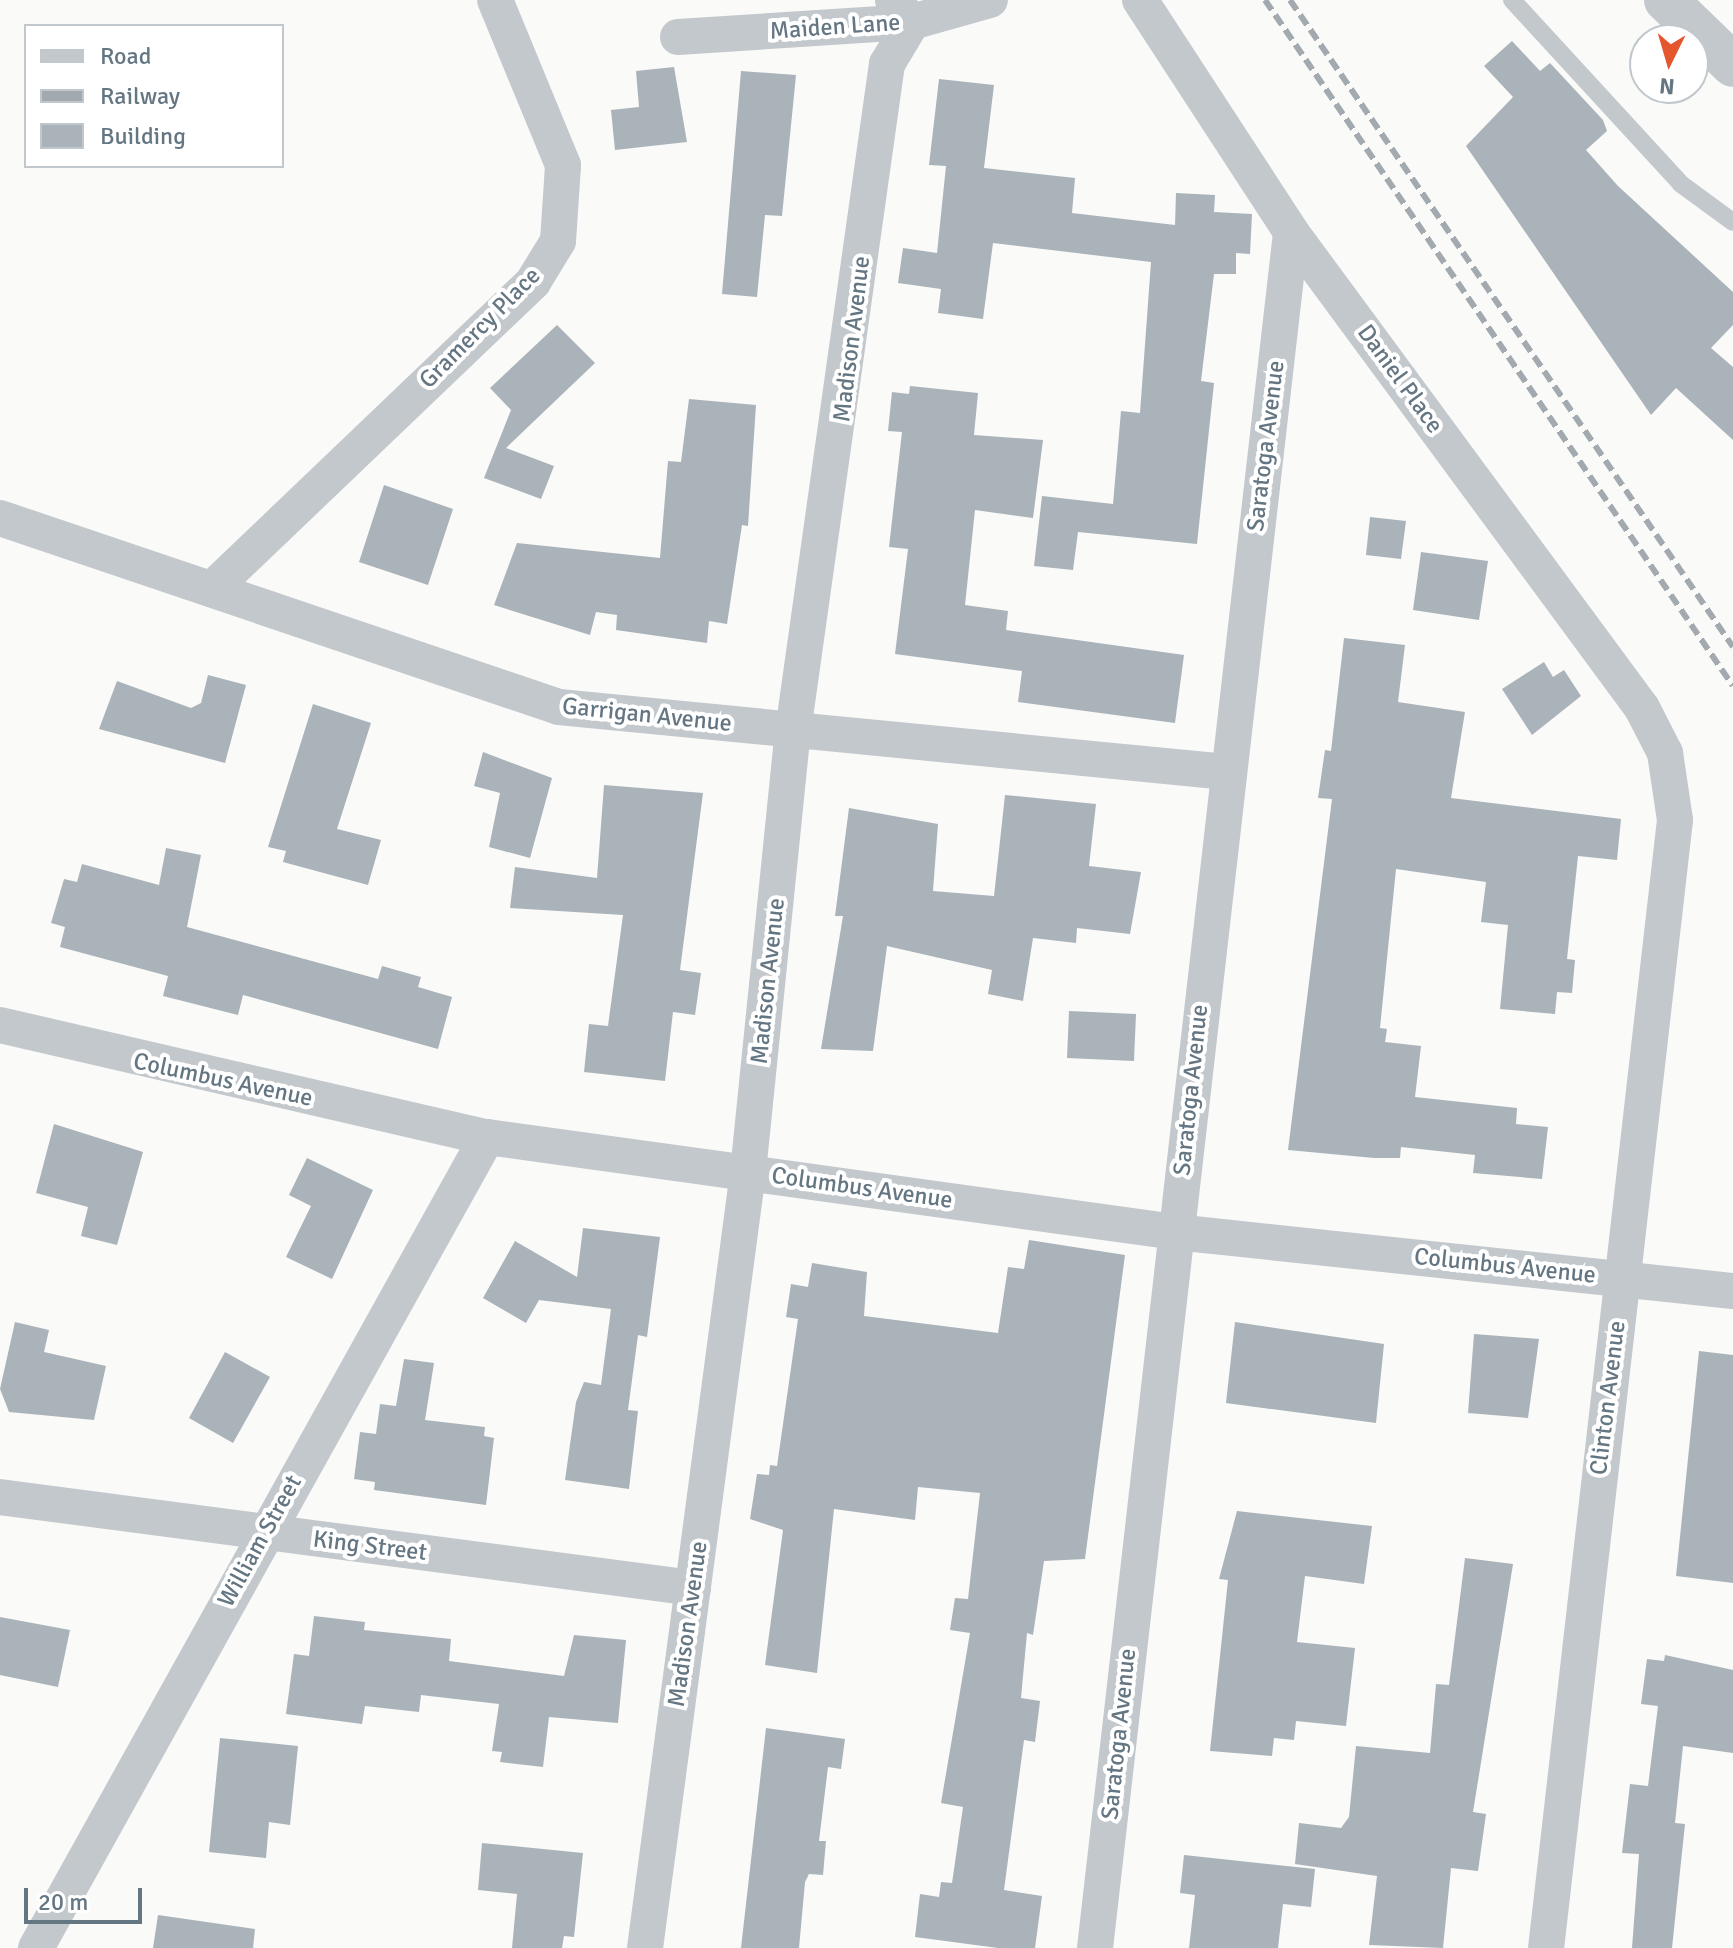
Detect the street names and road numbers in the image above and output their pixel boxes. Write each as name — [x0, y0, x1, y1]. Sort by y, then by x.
street label: Maiden Lane — [769, 8, 901, 46]
street label: Madison Avenue — [828, 254, 876, 424]
street label: Gramercy Place — [413, 261, 547, 395]
street label: Daniel Place — [1351, 319, 1449, 439]
street label: Saratoga Avenue — [1241, 359, 1291, 533]
street label: Garrigan Avenue — [561, 692, 733, 738]
street label: Madison Avenue — [745, 896, 791, 1066]
street label: Saratoga Avenue — [1168, 1003, 1214, 1177]
street label: Columbus Avenue — [131, 1047, 315, 1113]
street label: Columbus Avenue — [770, 1161, 954, 1215]
street label: Columbus Avenue — [1413, 1242, 1597, 1290]
street label: Clinton Avenue — [1584, 1319, 1632, 1477]
street label: William Street — [212, 1470, 308, 1612]
street label: King Street — [311, 1525, 429, 1567]
street label: Madison Avenue — [662, 1539, 714, 1709]
street label: Saratoga Avenue — [1096, 1647, 1142, 1821]

